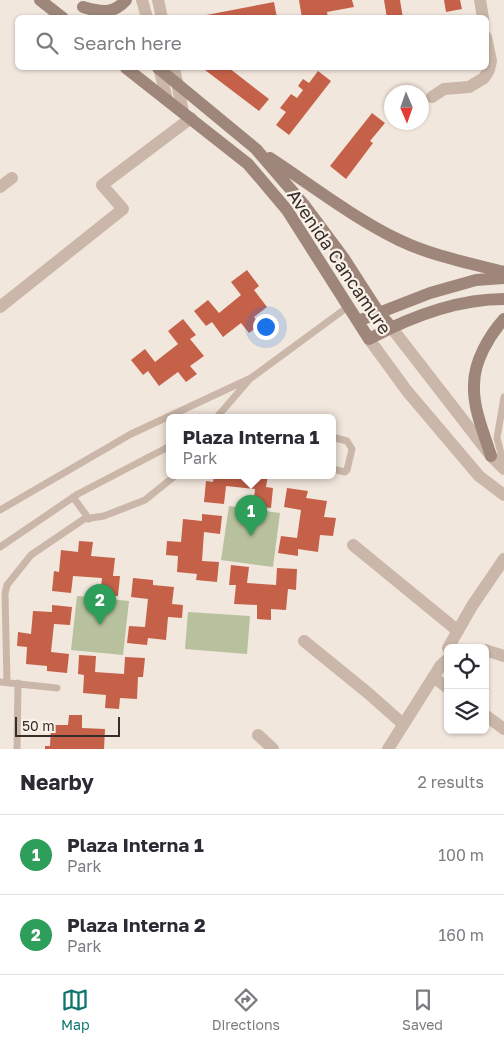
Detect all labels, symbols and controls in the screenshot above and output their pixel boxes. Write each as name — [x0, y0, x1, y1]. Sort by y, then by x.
search box — [15, 15, 489, 70]
icon: search — [33, 29, 61, 57]
text: Search here — [73, 31, 182, 54]
north arrow — [384, 85, 429, 130]
street label: Avenida Cancamure — [283, 185, 397, 338]
your location — [253, 314, 279, 340]
popup — [166, 414, 336, 479]
text: Plaza Interna 1 — [183, 425, 319, 448]
text: Park — [183, 448, 217, 468]
pin: 1 — [235, 495, 267, 536]
pin: 2 — [84, 584, 116, 625]
map controls — [444, 644, 489, 734]
button: locate — [444, 644, 489, 689]
button: layers — [444, 689, 489, 734]
scale bar — [15, 714, 120, 737]
text: 50 m — [22, 717, 55, 734]
text: Nearby — [20, 769, 94, 795]
text: 2 results — [418, 772, 484, 792]
text: Plaza Interna 1 — [67, 833, 204, 856]
text: 1 — [32, 845, 40, 865]
text: 100 m — [438, 845, 484, 865]
text: Park — [67, 856, 102, 876]
text: Plaza Interna 2 — [67, 913, 206, 936]
text: 2 — [31, 925, 41, 945]
text: 160 m — [438, 925, 484, 945]
text: Park — [67, 936, 102, 956]
tab: Map — [61, 986, 90, 1033]
tab: Directions — [212, 986, 280, 1033]
tab: Saved — [402, 986, 443, 1033]

